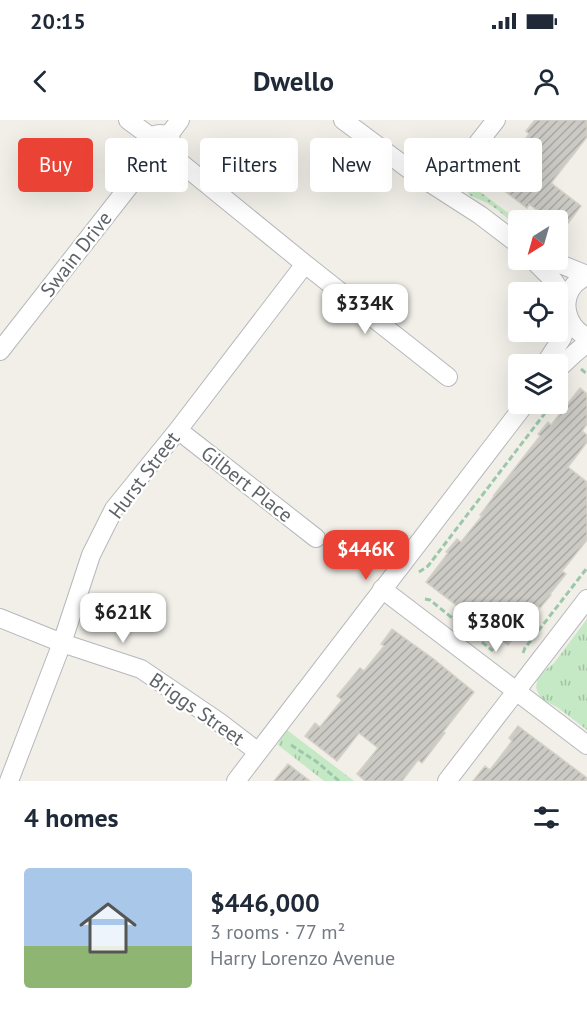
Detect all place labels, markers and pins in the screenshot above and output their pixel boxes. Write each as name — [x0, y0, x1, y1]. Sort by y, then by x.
pin: $334K — [323, 284, 407, 335]
pin: $446K — [324, 530, 408, 581]
pin: $621K — [81, 593, 165, 644]
pin: $380K — [454, 602, 538, 653]

